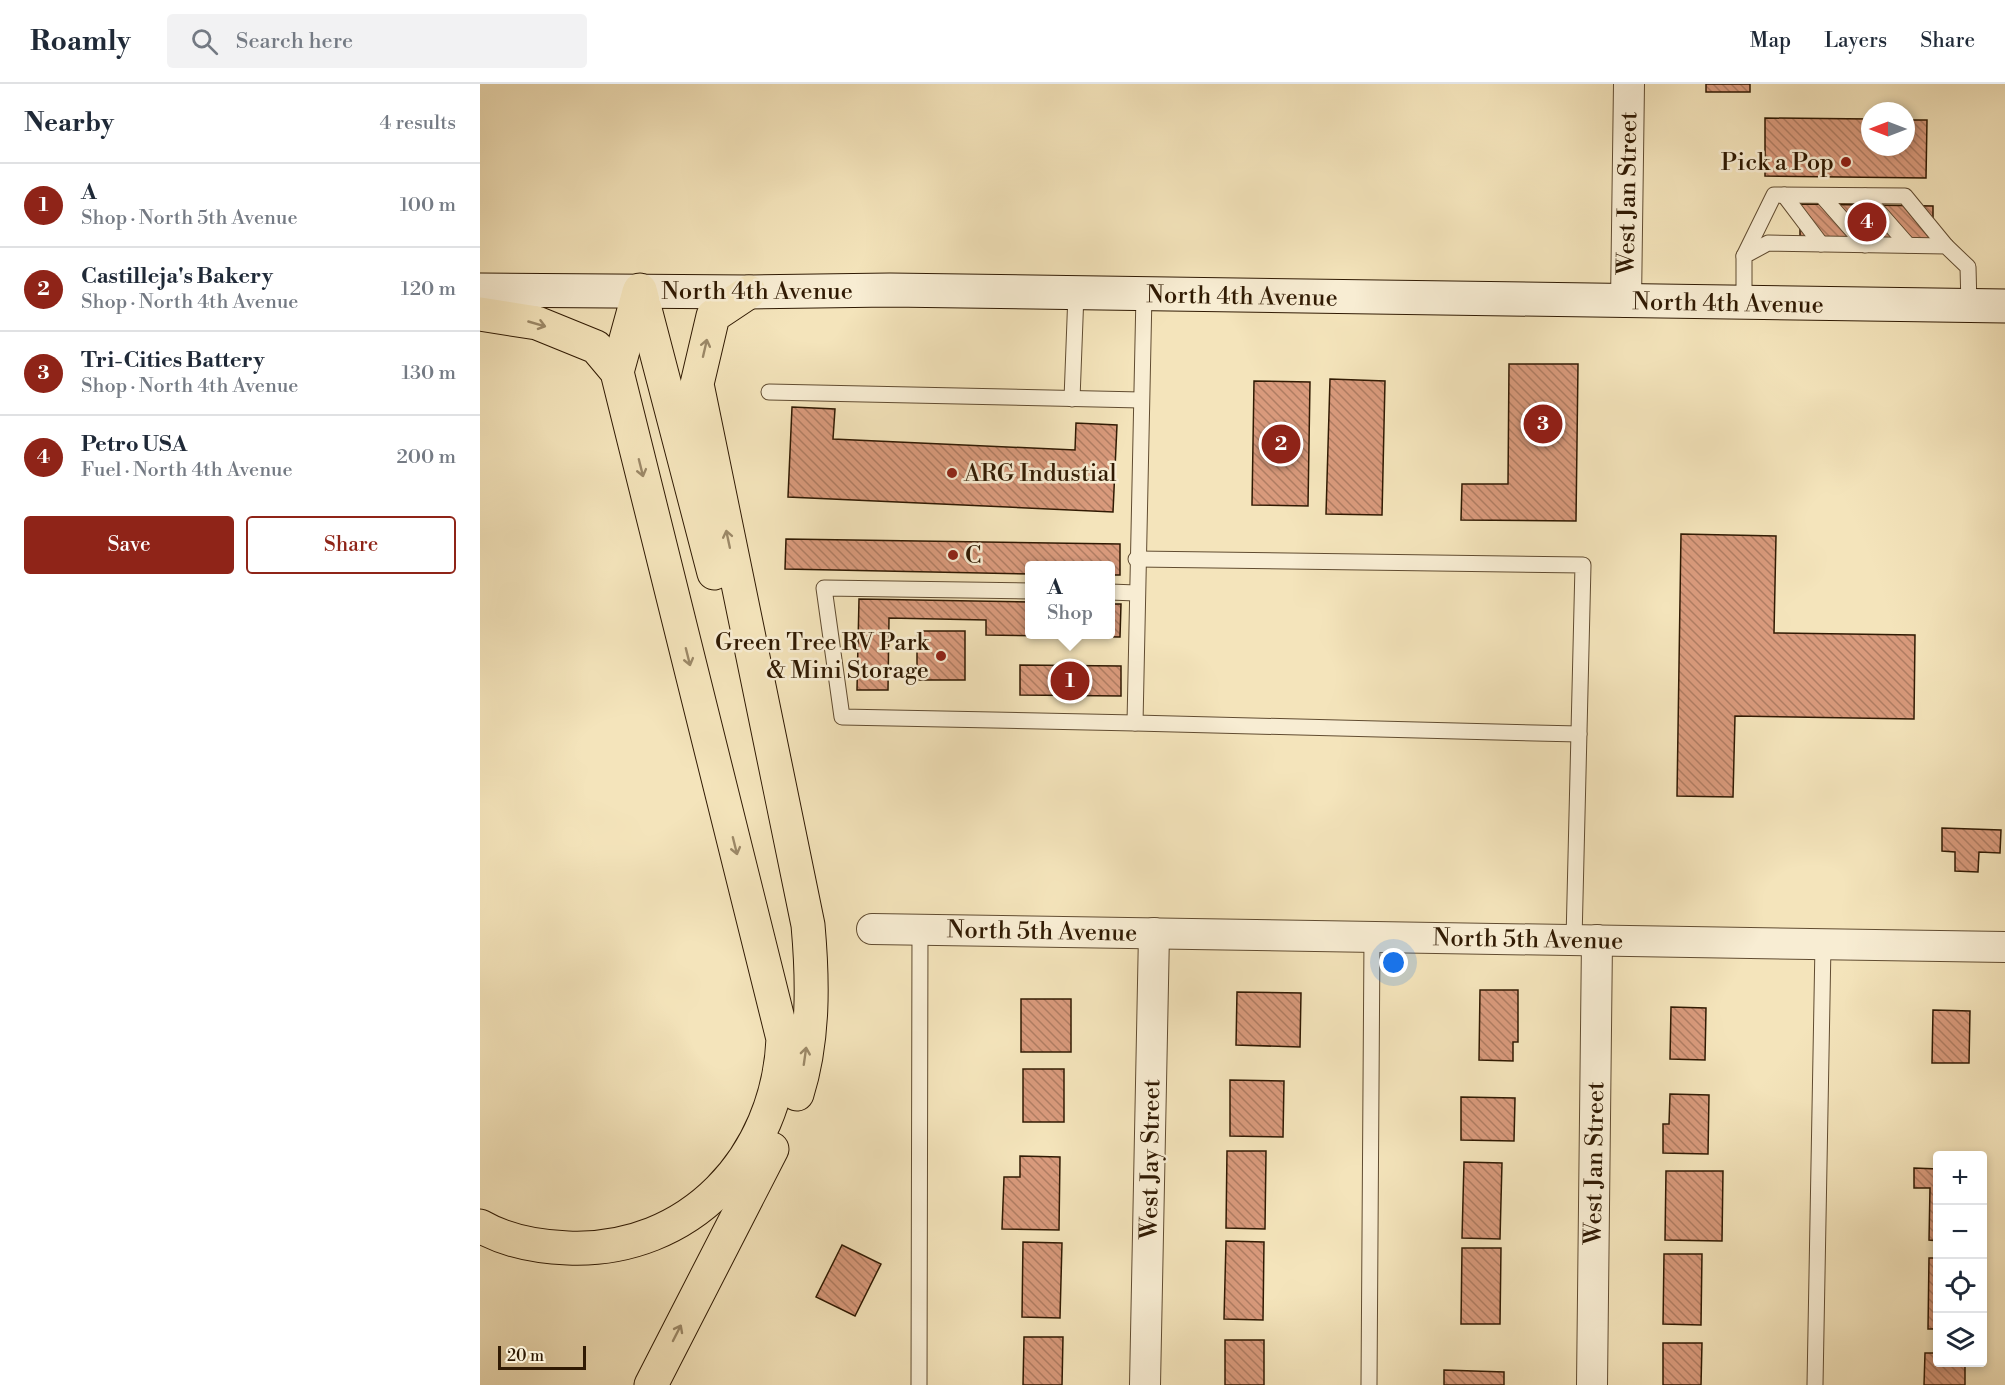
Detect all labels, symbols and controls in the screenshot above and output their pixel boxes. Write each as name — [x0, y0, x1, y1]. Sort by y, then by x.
search box — [167, 14, 587, 68]
text: Roamly — [30, 24, 131, 59]
icon: search — [188, 25, 221, 58]
text: Search here — [236, 28, 353, 55]
text: Map — [1750, 28, 1791, 54]
text: Layers — [1824, 28, 1887, 54]
text: Share — [1920, 28, 1975, 54]
north arrow — [1861, 102, 1915, 156]
text: Nearby — [24, 107, 114, 139]
text: 4 results — [379, 111, 456, 136]
street label: West Jan Street — [1612, 111, 1644, 276]
place label: Pick a Pop — [1721, 148, 1834, 178]
marker: Pick a Pop — [1839, 155, 1853, 169]
text: A — [81, 179, 97, 206]
text: 1 — [39, 193, 48, 218]
text: 100 m — [400, 193, 456, 218]
pin: 4 — [1848, 200, 1886, 244]
text: Shop · North 5th Avenue — [81, 206, 298, 231]
text: Castilleja's Bakery — [81, 263, 273, 290]
text: 2 — [37, 277, 50, 302]
text: 120 m — [401, 277, 456, 302]
street label: North 4th Avenue — [661, 277, 853, 307]
street label: North 4th Avenue — [1146, 280, 1338, 314]
street label: North 4th Avenue — [1632, 287, 1824, 321]
text: Shop · North 4th Avenue — [81, 290, 298, 315]
one-way arrow — [527, 319, 546, 330]
one-way arrow — [700, 339, 712, 358]
text: Tri-Cities Battery — [81, 347, 264, 374]
text: 3 — [37, 361, 50, 386]
text: 130 m — [401, 361, 456, 386]
text: Shop · North 4th Avenue — [81, 374, 298, 399]
pin: 3 — [1524, 402, 1562, 446]
pin: 2 — [1262, 422, 1300, 466]
text: Petro USA — [81, 431, 187, 458]
text: 4 — [37, 445, 50, 470]
text: 200 m — [396, 445, 456, 470]
text: Fuel · North 4th Avenue — [81, 458, 293, 483]
one-way arrow — [636, 458, 648, 477]
place label: ARG Industial — [963, 459, 1117, 489]
marker: ARG Industial — [945, 466, 959, 480]
button: Save — [24, 516, 234, 574]
button: Share — [246, 516, 456, 574]
one-way arrow — [722, 529, 734, 548]
place label: C — [965, 541, 982, 571]
marker: C — [946, 548, 960, 562]
popup — [1025, 561, 1115, 639]
text: A — [1047, 574, 1063, 601]
text: Shop — [1047, 601, 1093, 626]
place label: Green Tree RV Park & Mini Storage — [715, 628, 930, 686]
one-way arrow — [683, 647, 695, 666]
marker: Green Tree RV Park & Mini Storage — [934, 649, 948, 663]
pin: 1 — [1050, 658, 1090, 704]
one-way arrow — [730, 837, 742, 856]
street label: North 5th Avenue — [946, 915, 1137, 949]
street label: North 5th Avenue — [1432, 923, 1623, 957]
your location — [1379, 948, 1408, 977]
one-way arrow — [800, 1047, 811, 1067]
street label: West Jay Street — [1135, 1078, 1167, 1240]
street label: West Jan Street — [1579, 1081, 1611, 1246]
map controls — [1933, 1151, 1987, 1367]
button: + — [1933, 1151, 1987, 1205]
button: − — [1933, 1205, 1987, 1259]
button: locate — [1933, 1259, 1987, 1313]
button: layers — [1933, 1313, 1987, 1367]
one-way arrow — [672, 1324, 684, 1342]
scale bar — [498, 1343, 586, 1370]
text: 20 m — [507, 1346, 544, 1366]

